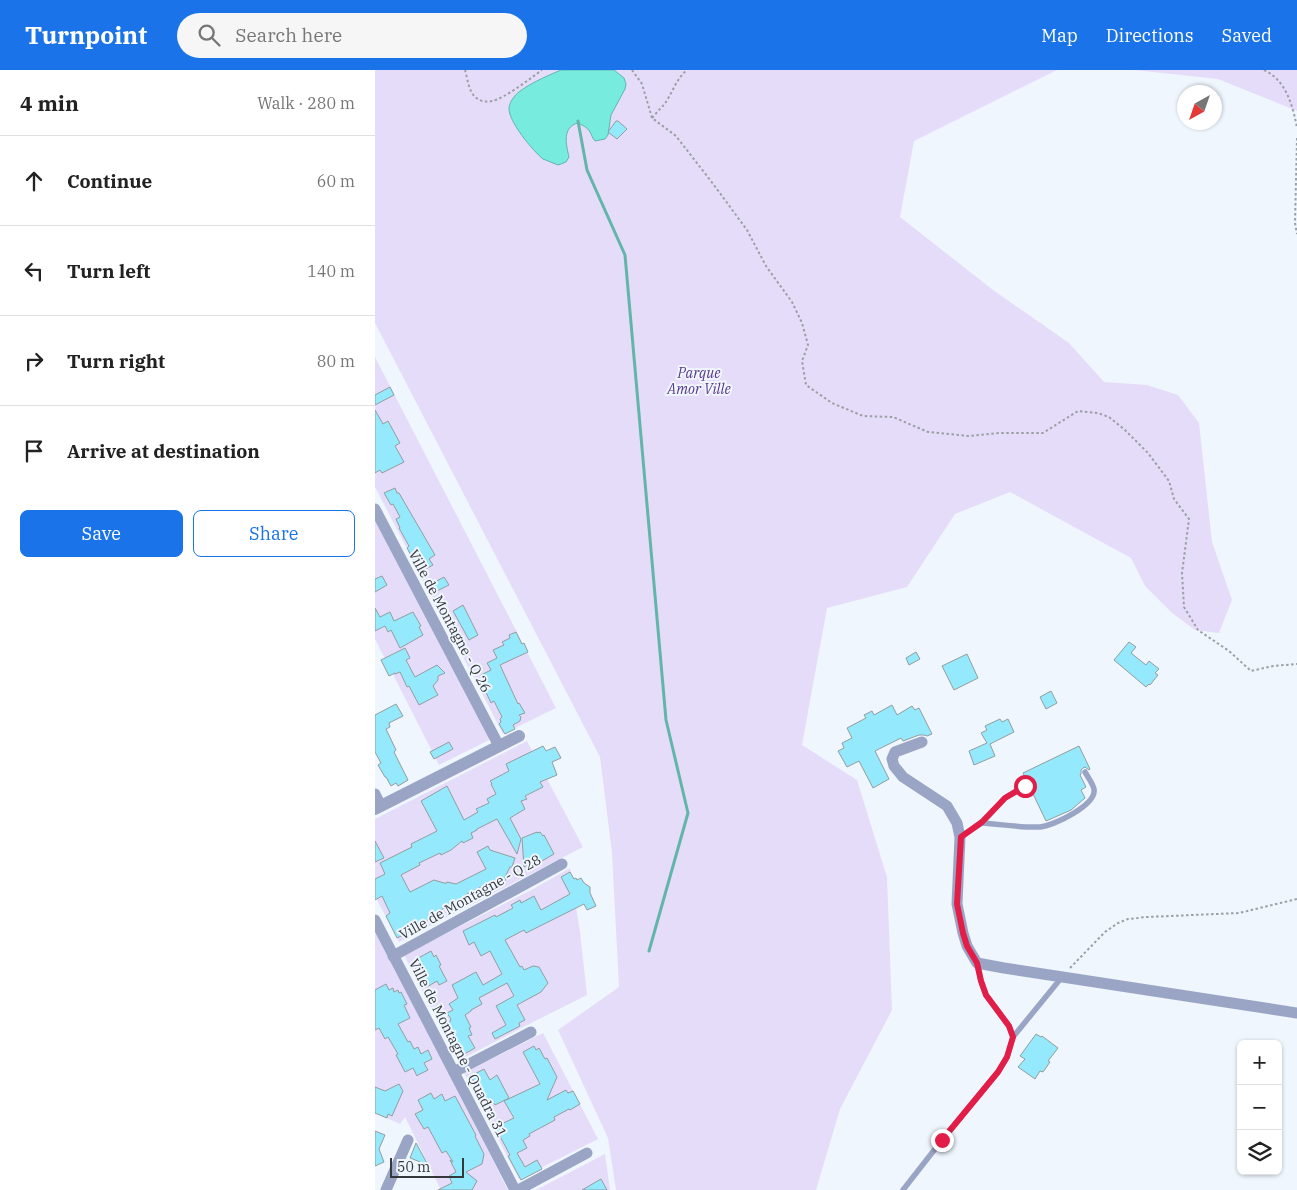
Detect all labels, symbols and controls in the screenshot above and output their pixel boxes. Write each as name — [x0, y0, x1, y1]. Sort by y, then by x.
search box — [177, 13, 527, 58]
text: Turnpoint — [25, 19, 147, 51]
icon: search — [195, 21, 223, 49]
text: Search here — [235, 23, 342, 47]
text: Map — [1041, 24, 1078, 47]
text: Directions — [1106, 24, 1194, 47]
text: Saved — [1222, 24, 1272, 47]
north arrow — [1177, 85, 1222, 130]
text: 4 min — [20, 89, 79, 117]
text: Walk · 280 m — [257, 93, 355, 113]
icon: ahead — [20, 167, 48, 195]
text: Continue — [67, 169, 152, 193]
text: 60 m — [317, 171, 355, 191]
icon: left — [20, 257, 48, 285]
text: Turn left — [67, 259, 150, 283]
text: 140 m — [307, 261, 355, 281]
icon: right — [20, 347, 48, 375]
text: Turn right — [67, 349, 165, 373]
text: 80 m — [317, 351, 355, 371]
park label: Parque Amor Ville — [666, 364, 731, 398]
icon: arrive — [20, 437, 48, 465]
text: Arrive at destination — [67, 439, 260, 463]
button: Save — [20, 510, 183, 557]
button: Share — [193, 510, 355, 557]
street label: Ville de Montagne - Q 26 — [405, 546, 495, 696]
route start — [1014, 775, 1037, 798]
street label: Ville de Montagne - Q 28 — [396, 850, 544, 944]
street label: Ville de Montagne - Quadra 31 — [405, 956, 511, 1140]
map controls — [1237, 1040, 1282, 1175]
button: + — [1237, 1040, 1282, 1085]
button: − — [1237, 1085, 1282, 1130]
route end — [931, 1129, 954, 1152]
button: layers — [1237, 1130, 1282, 1175]
scale bar — [390, 1155, 464, 1178]
text: 50 m — [397, 1158, 430, 1176]

